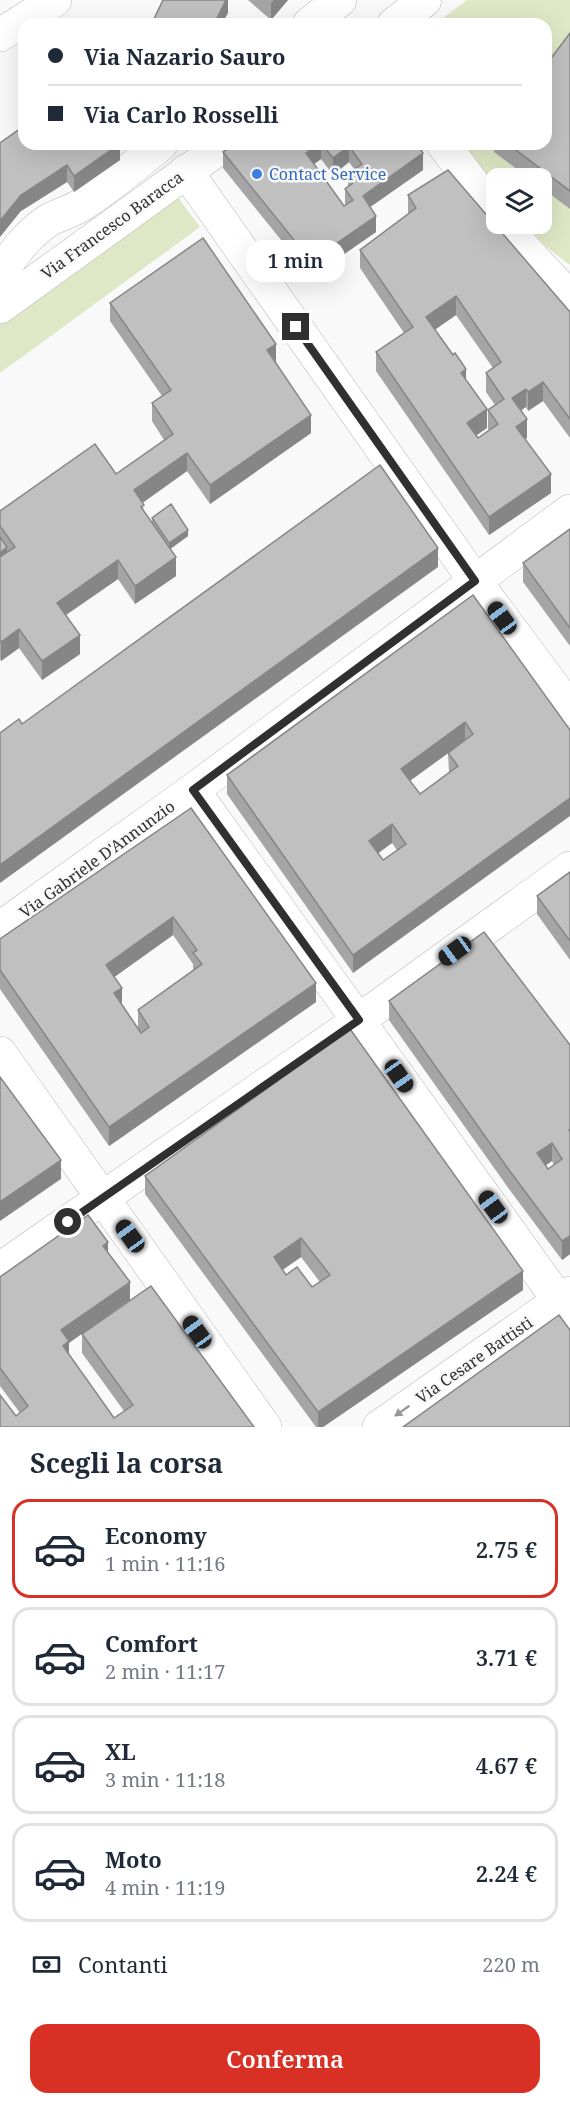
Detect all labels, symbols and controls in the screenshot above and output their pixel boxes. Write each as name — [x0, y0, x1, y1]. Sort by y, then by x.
text: Via Nazario Sauro — [84, 41, 286, 71]
text: Via Carlo Rosselli — [84, 99, 279, 129]
place label: Contact Service — [269, 163, 386, 185]
street label: Via Francesco Baracca — [37, 166, 187, 284]
marker: Contact Service — [250, 167, 264, 181]
map controls — [486, 168, 552, 234]
button: layers — [486, 168, 552, 234]
callout: 1 min — [246, 240, 346, 282]
text: 1 min — [268, 247, 323, 274]
route end — [282, 313, 309, 340]
car — [484, 598, 520, 638]
street label: Via Gabriele D'Annunzio — [15, 795, 179, 923]
car — [435, 933, 475, 969]
car — [381, 1056, 417, 1096]
car — [475, 1187, 511, 1227]
route start — [54, 1208, 81, 1235]
car — [112, 1216, 148, 1256]
street label: Via Cesare Battisti — [411, 1311, 537, 1409]
car — [179, 1312, 215, 1352]
one-way arrow — [394, 1405, 410, 1417]
text: Scegli la corsa — [30, 1444, 223, 1481]
text: Economy — [105, 1520, 207, 1550]
icon: car — [33, 1522, 87, 1576]
text: 2.75 € — [476, 1534, 537, 1564]
text: 1 min · 11:16 — [105, 1550, 225, 1577]
text: Comfort — [105, 1628, 198, 1658]
icon: car — [33, 1630, 87, 1684]
text: 3.71 € — [476, 1642, 537, 1672]
text: 2 min · 11:17 — [105, 1658, 225, 1685]
text: XL — [105, 1736, 136, 1766]
icon: car — [33, 1738, 87, 1792]
text: 4.67 € — [476, 1750, 537, 1780]
text: 3 min · 11:18 — [105, 1766, 225, 1793]
text: Moto — [105, 1844, 162, 1874]
icon: car — [33, 1846, 87, 1900]
text: 2.24 € — [476, 1858, 537, 1888]
text: 4 min · 11:19 — [105, 1874, 225, 1901]
icon: cash — [30, 1948, 63, 1981]
text: Contanti — [78, 1949, 168, 1979]
text: 220 m — [482, 1951, 540, 1978]
button: Conferma — [30, 2024, 540, 2093]

